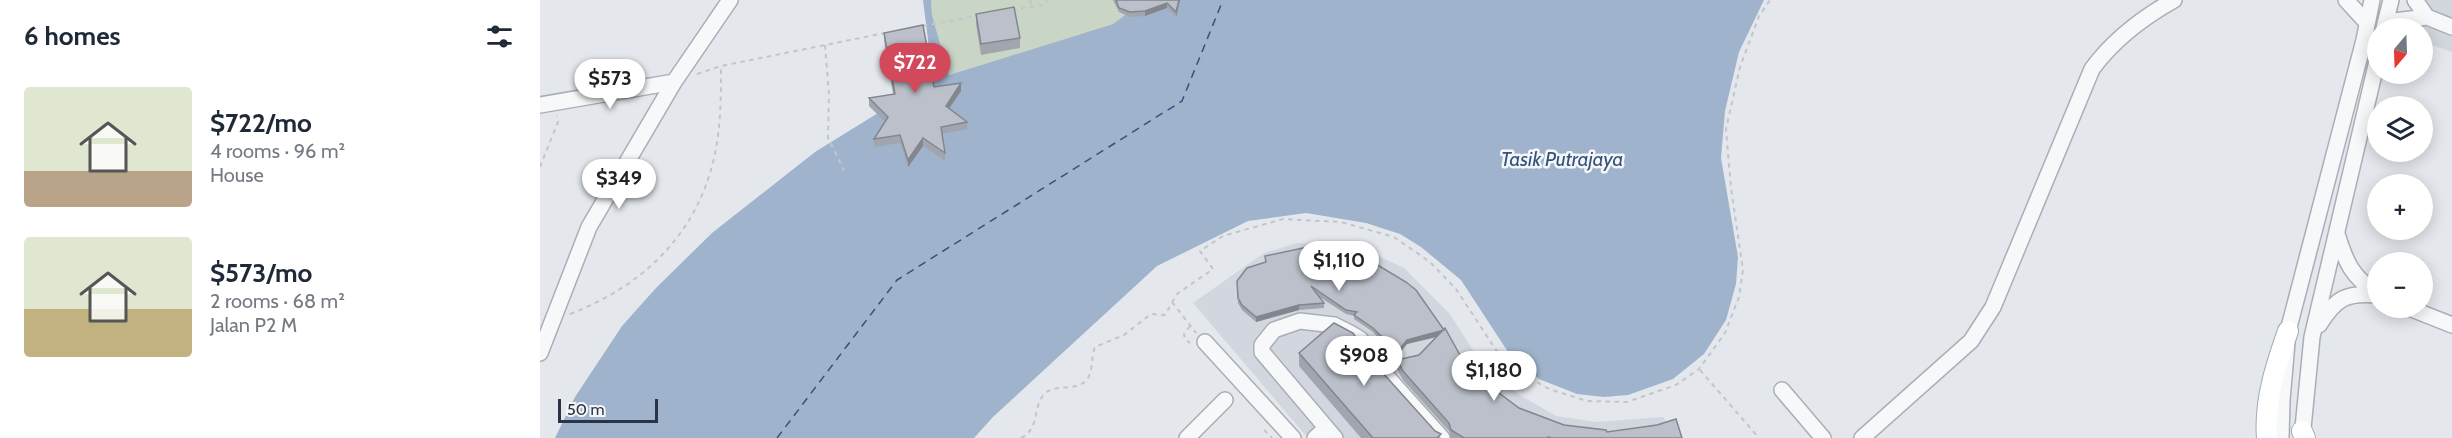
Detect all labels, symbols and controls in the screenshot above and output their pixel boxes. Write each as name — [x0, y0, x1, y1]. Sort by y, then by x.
north arrow — [2367, 18, 2433, 84]
map controls — [2367, 18, 2433, 318]
text: 6 homes — [24, 20, 121, 52]
icon: filters — [483, 20, 516, 53]
pin: $722 — [879, 43, 951, 94]
text: $722 — [894, 50, 936, 74]
pin: $573 — [574, 59, 646, 110]
text: $573 — [588, 66, 632, 90]
button: layers — [2367, 96, 2433, 162]
text: $722/mo — [210, 107, 312, 139]
icon: home — [72, 111, 144, 183]
text: 4 rooms · 96 m² — [210, 139, 345, 163]
water label: Tasik Putrajaya — [1501, 147, 1623, 171]
pin: $349 — [583, 159, 655, 210]
text: House — [210, 163, 264, 187]
text: $349 — [596, 166, 642, 190]
button: + — [2367, 174, 2433, 240]
pin: $1,110 — [1290, 241, 1388, 292]
text: $1,110 — [1313, 248, 1365, 272]
button: − — [2367, 252, 2433, 318]
text: $573/mo — [210, 257, 312, 289]
icon: home — [72, 261, 144, 333]
text: 2 rooms · 68 m² — [210, 289, 345, 313]
text: Jalan P2 M — [210, 313, 297, 337]
pin: $908 — [1328, 336, 1400, 387]
text: $908 — [1339, 343, 1389, 367]
pin: $1,180 — [1445, 351, 1543, 402]
text: $1,180 — [1466, 358, 1522, 382]
scale bar — [558, 396, 658, 424]
text: 50 m — [567, 400, 604, 419]

